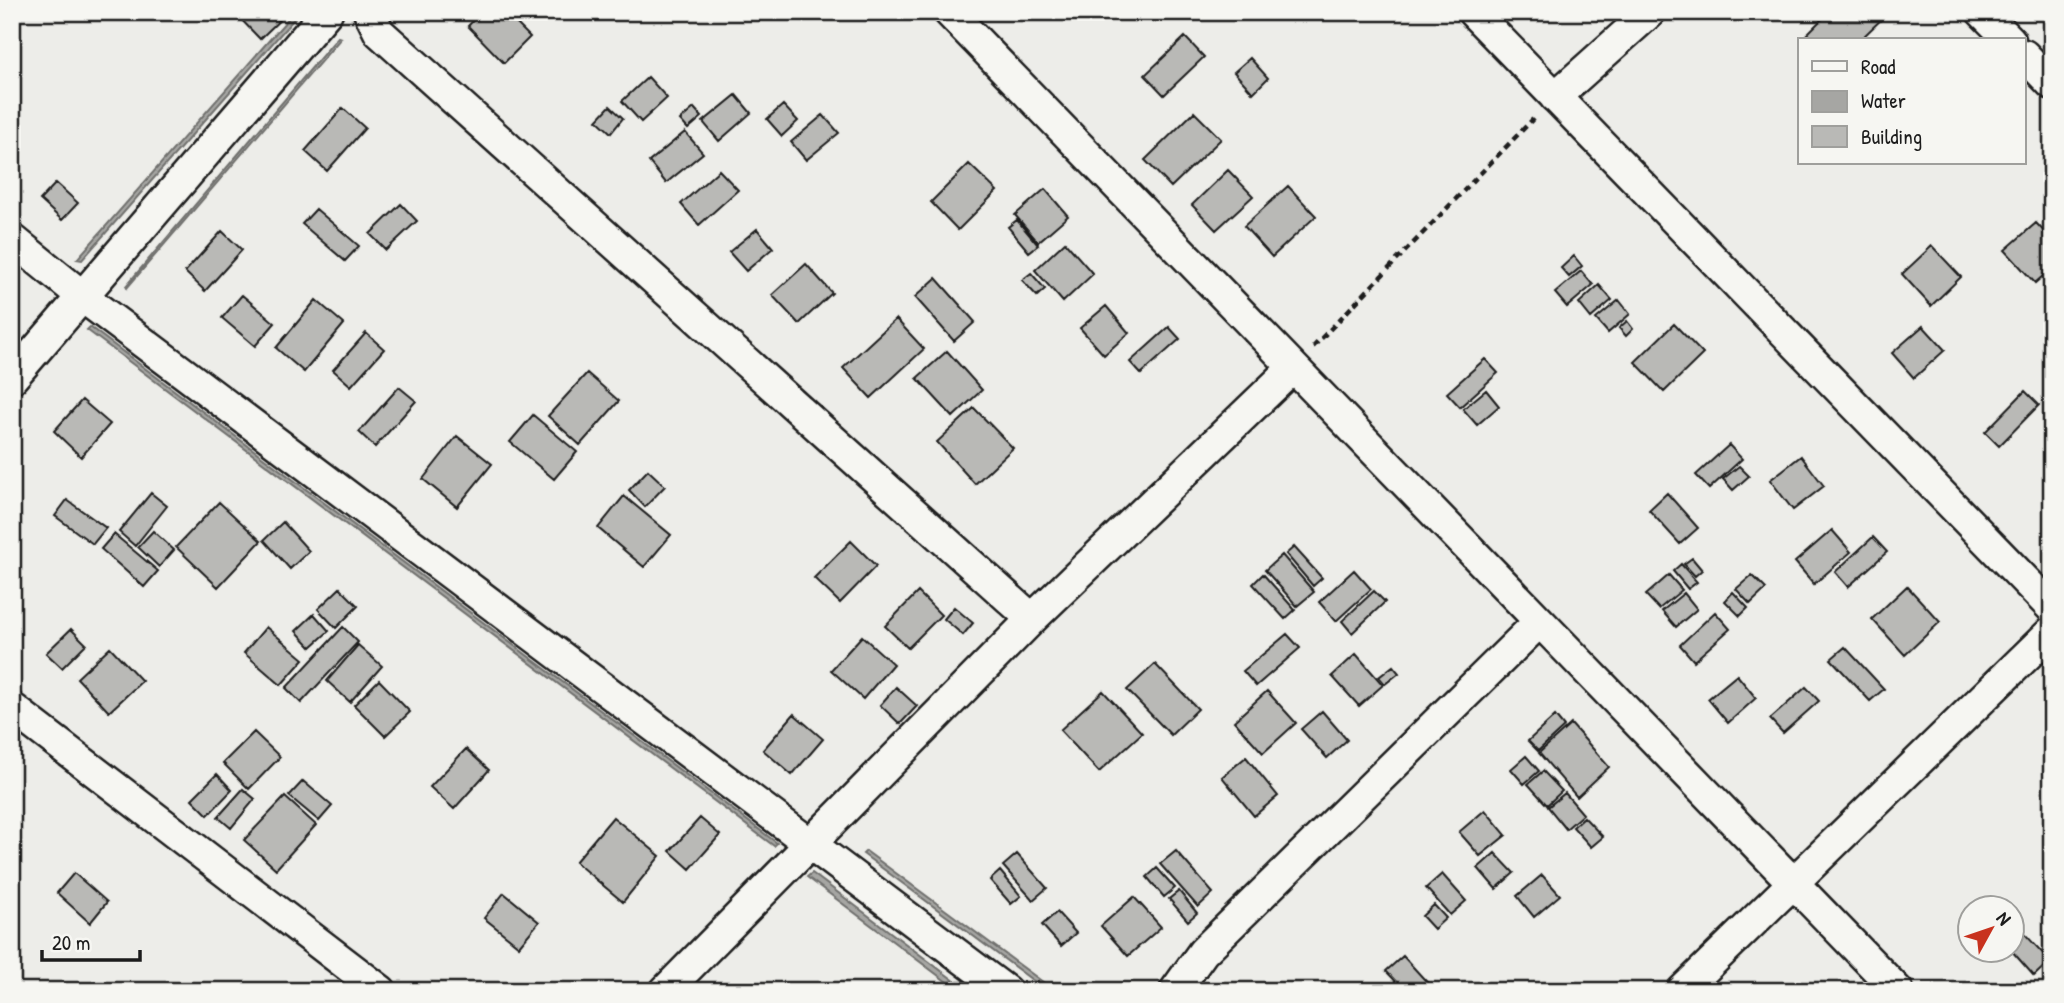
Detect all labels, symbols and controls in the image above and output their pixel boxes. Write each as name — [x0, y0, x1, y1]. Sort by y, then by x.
legend — [1798, 38, 2025, 164]
text: Road — [1861, 52, 1895, 81]
text: Water — [1861, 86, 1906, 115]
text: Building — [1861, 122, 1922, 151]
north arrow — [1955, 894, 2025, 964]
text: N — [1991, 906, 2017, 930]
scale bar — [42, 919, 140, 963]
text: 20 m — [52, 928, 90, 957]

